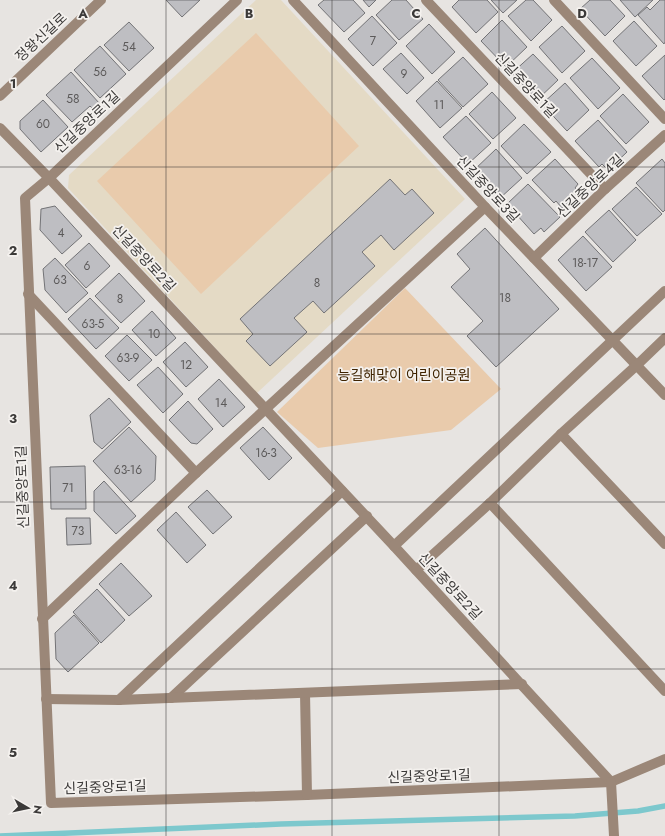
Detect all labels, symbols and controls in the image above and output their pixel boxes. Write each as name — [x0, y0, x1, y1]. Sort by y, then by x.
text: A — [77, 4, 88, 23]
text: B — [245, 4, 254, 23]
text: C — [411, 4, 421, 23]
text: D — [577, 4, 587, 23]
street label: 정왕신길로 — [11, 8, 71, 66]
house number: 7 — [370, 32, 377, 50]
house number: 54 — [122, 38, 136, 56]
street label: 신길중앙로1길 — [490, 48, 562, 122]
house number: 56 — [93, 63, 107, 81]
house number: 9 — [401, 65, 408, 83]
text: 1 — [10, 74, 16, 93]
street label: 신길중앙로1길 — [50, 86, 124, 158]
house number: 58 — [66, 90, 80, 108]
house number: 11 — [434, 96, 444, 114]
house number: 60 — [36, 115, 50, 133]
street label: 신길중앙로4길 — [552, 150, 628, 222]
street label: 신길중앙로3길 — [452, 151, 524, 227]
street label: 신길중앙로2길 — [108, 220, 180, 296]
house number: 4 — [58, 224, 65, 242]
text: 2 — [9, 241, 17, 260]
house number: 18-17 — [572, 254, 599, 272]
house number: 6 — [84, 257, 91, 275]
house number: 63 — [53, 271, 67, 289]
house number: 8 — [314, 274, 320, 292]
house number: 18 — [499, 289, 511, 307]
house number: 8 — [117, 290, 123, 308]
house number: 63-5 — [82, 315, 105, 333]
house number: 10 — [148, 325, 160, 343]
house number: 63-9 — [117, 349, 140, 367]
house number: 12 — [180, 356, 192, 374]
park label: 능길해맞이 어린이공원 — [338, 365, 471, 385]
house number: 14 — [215, 394, 227, 412]
text: 3 — [9, 409, 17, 428]
house number: 16-3 — [255, 444, 277, 462]
street label: 신길중앙로1길 — [11, 445, 33, 529]
house number: 63-16 — [114, 461, 142, 479]
house number: 71 — [62, 479, 74, 497]
house number: 73 — [72, 522, 85, 540]
street label: 신길중앙로2길 — [414, 548, 486, 624]
text: 4 — [8, 576, 18, 595]
text: 5 — [9, 743, 17, 762]
street label: 신길중앙로1길 — [387, 765, 471, 787]
street label: 신길중앙로1길 — [63, 776, 147, 798]
north arrow — [8, 788, 48, 828]
text: N — [29, 804, 46, 815]

